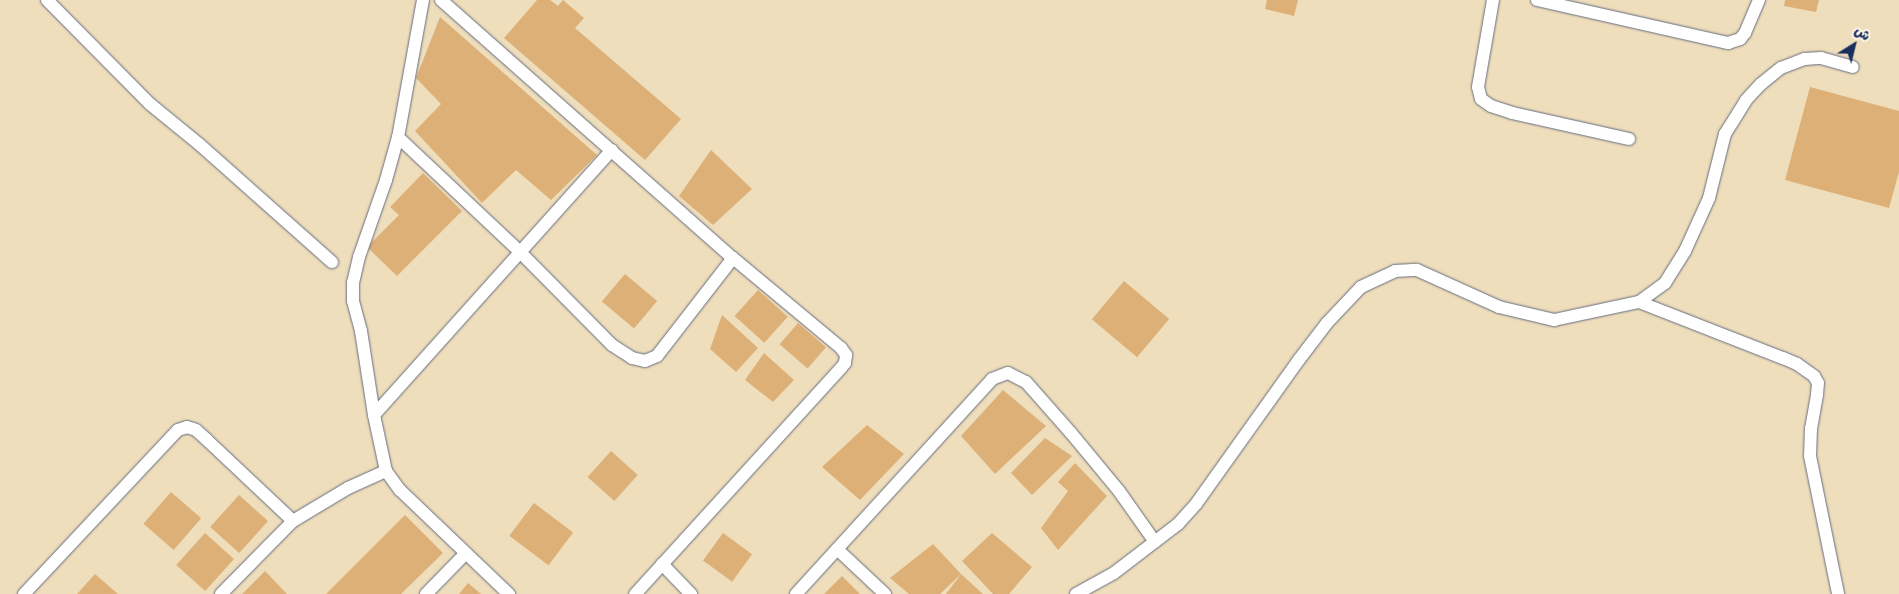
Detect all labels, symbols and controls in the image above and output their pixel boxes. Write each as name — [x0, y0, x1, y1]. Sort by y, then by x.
text: ش — [1851, 19, 1876, 45]
north arrow — [1829, 20, 1879, 70]

